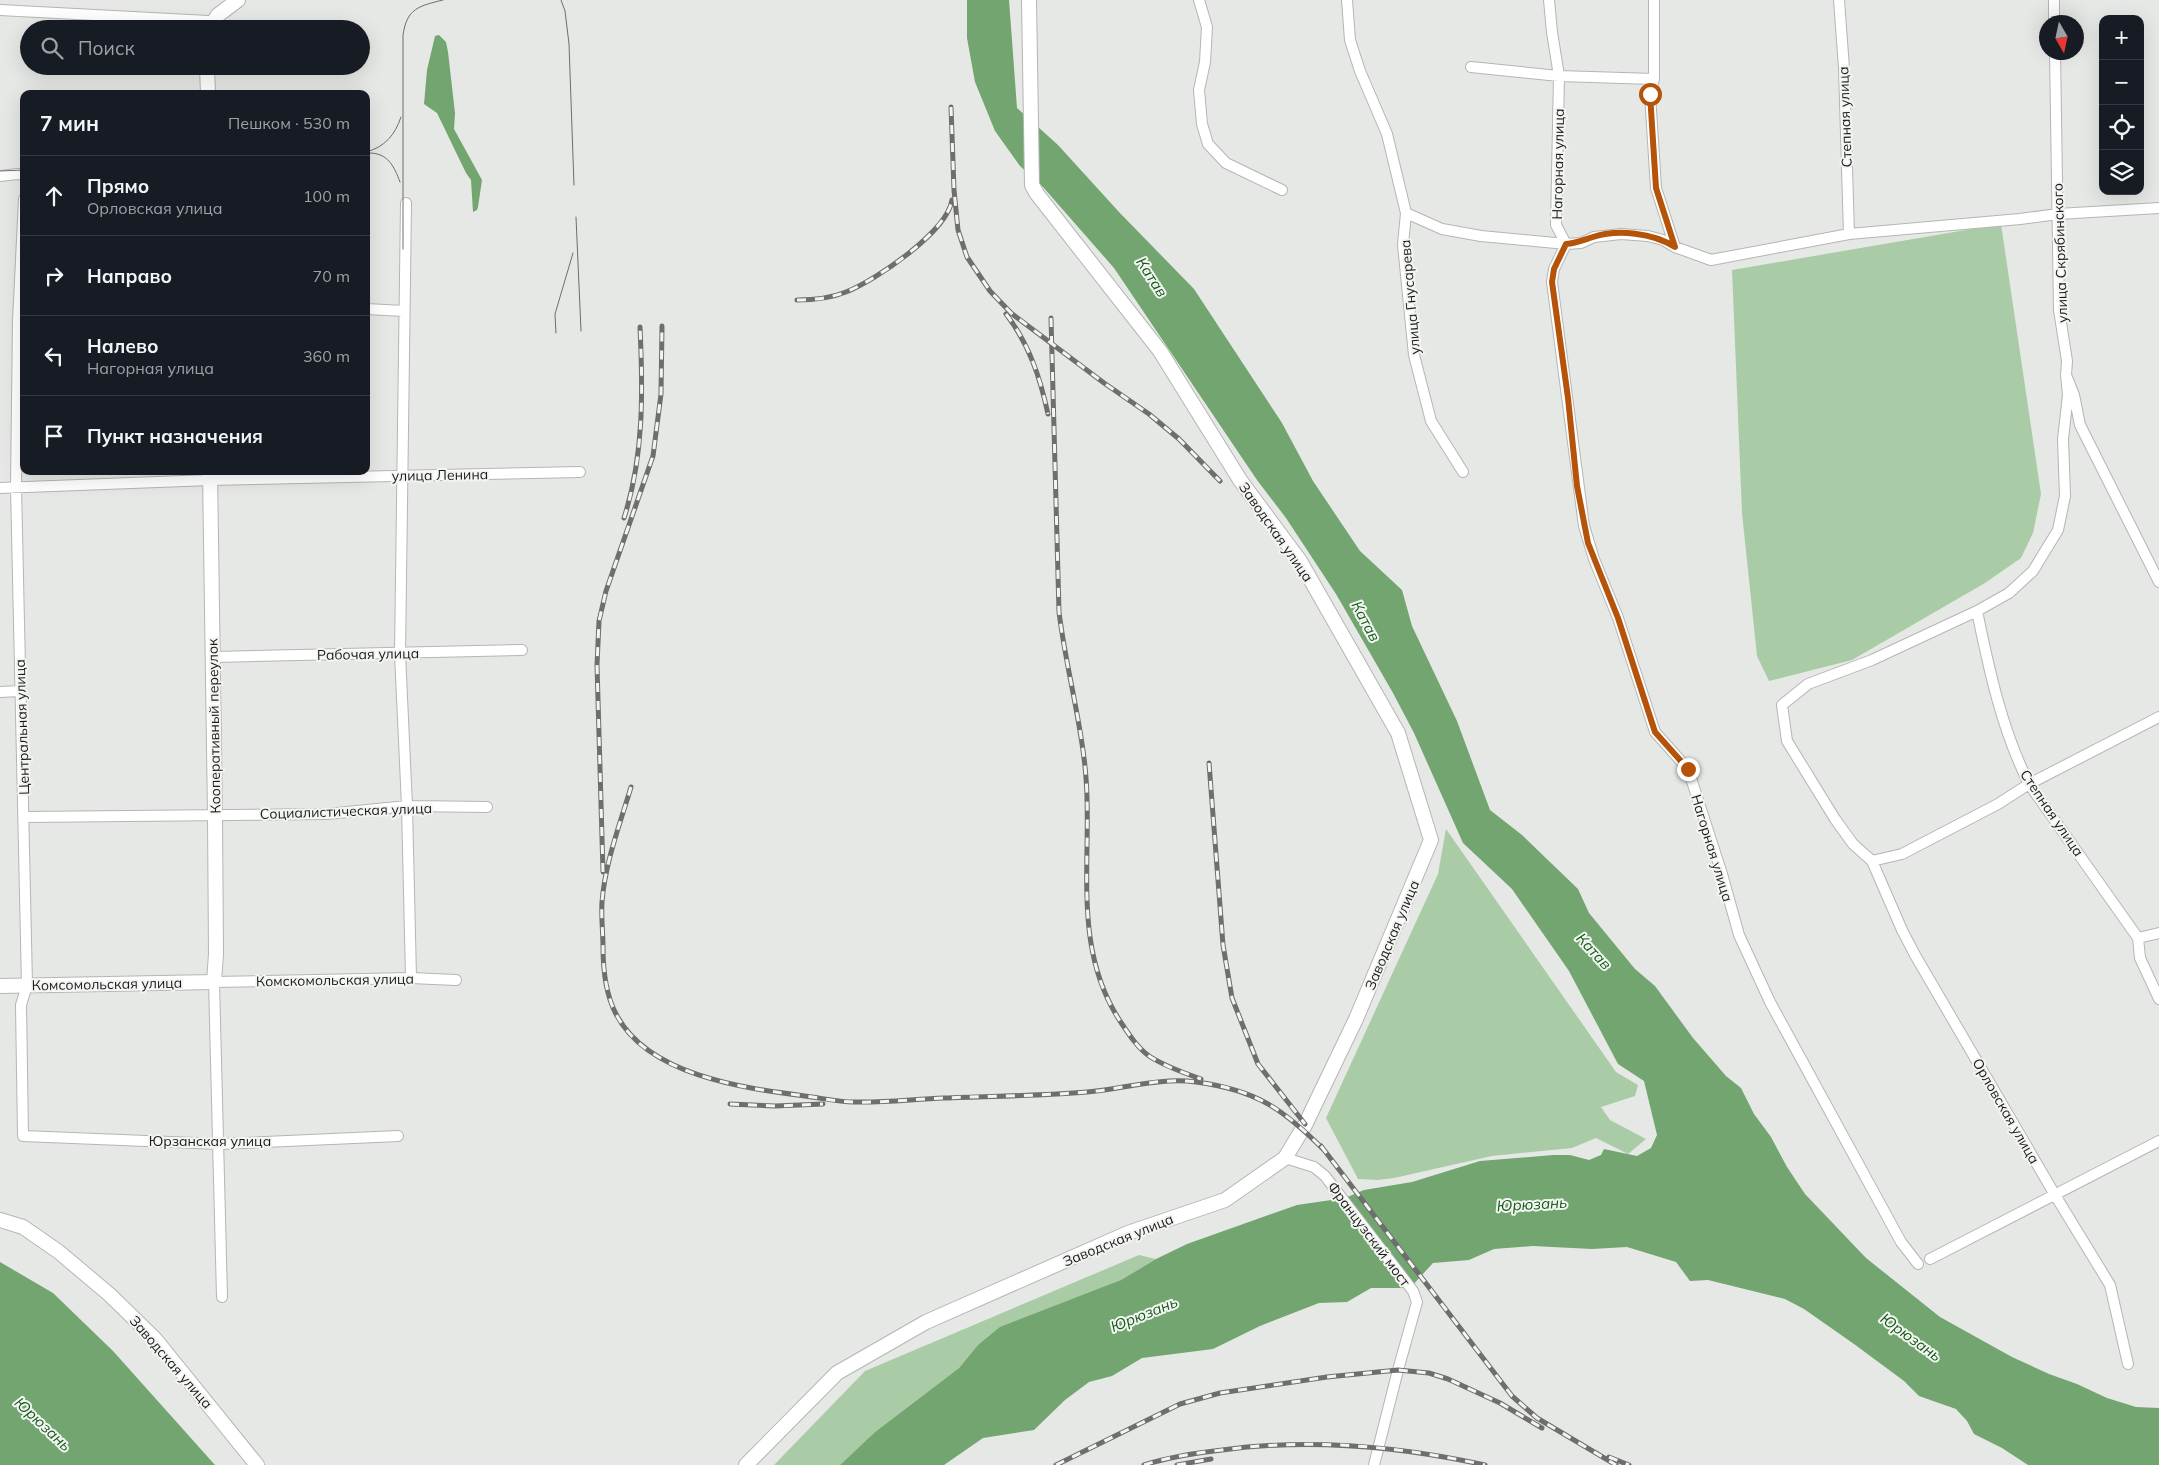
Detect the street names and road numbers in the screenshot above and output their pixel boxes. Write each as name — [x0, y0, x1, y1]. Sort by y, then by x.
street label: Степная улица — [1834, 66, 1856, 168]
street label: Нагорная улица — [1548, 108, 1568, 220]
street label: улица Скрябинского — [2049, 183, 2071, 323]
street label: улица Гнусарева — [1396, 239, 1424, 355]
street label: улица Ленина — [392, 465, 488, 485]
street label: Заводская улица — [1235, 479, 1317, 585]
street label: Кооперативный переулок — [203, 638, 225, 814]
street label: Рабочая улица — [317, 644, 419, 664]
street label: Центральная улица — [11, 659, 33, 795]
street label: Степная улица — [2016, 766, 2088, 860]
street label: Нагорная улица — [1687, 792, 1737, 904]
street label: Социалистическая улица — [260, 799, 432, 823]
street label: Заводская улица — [1361, 877, 1423, 993]
street label: Комскомольская улица — [256, 970, 414, 990]
street label: Комсомольская улица — [32, 974, 182, 994]
street label: Орловская улица — [1969, 1055, 2043, 1167]
street label: Юрзанская улица — [149, 1132, 271, 1150]
street label: Французский мост — [1324, 1178, 1415, 1291]
street label: Заводская улица — [1060, 1210, 1176, 1270]
street label: Заводская улица — [126, 1312, 216, 1412]

